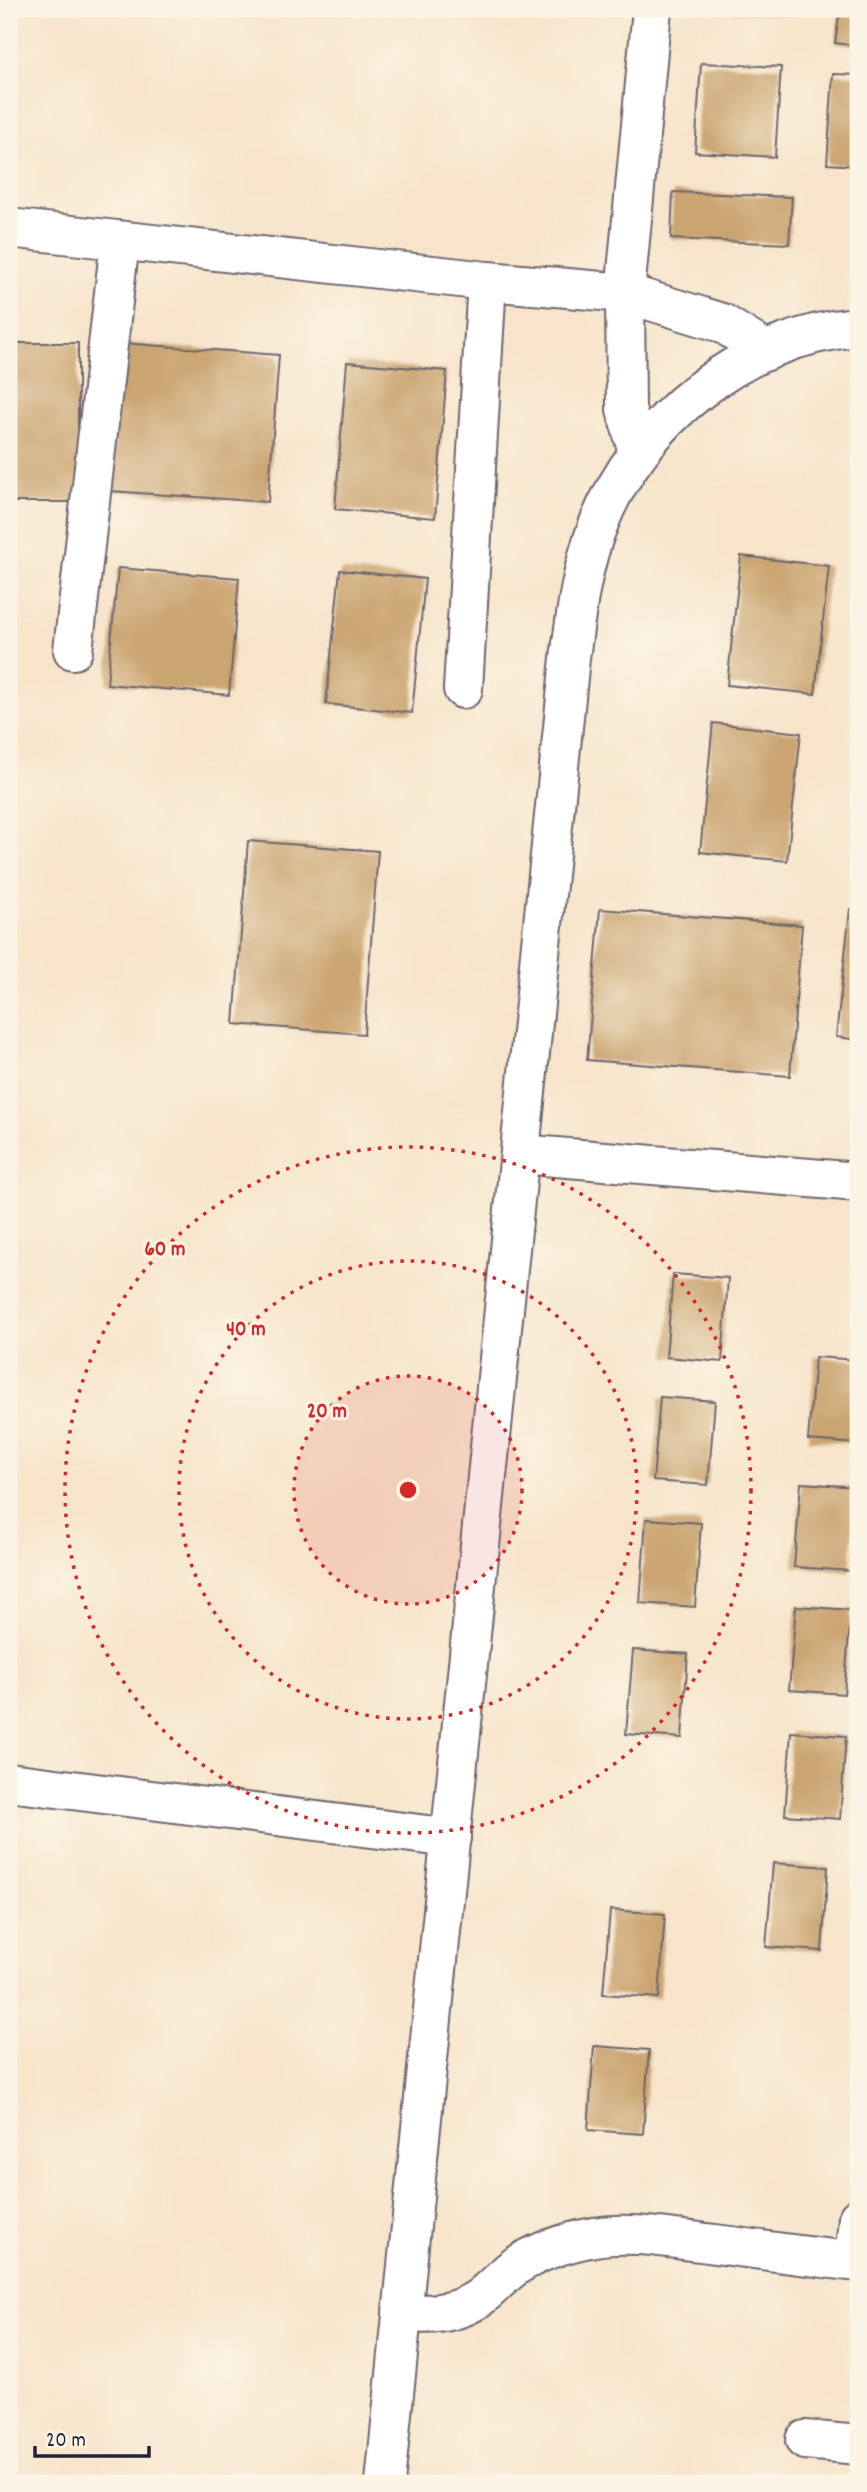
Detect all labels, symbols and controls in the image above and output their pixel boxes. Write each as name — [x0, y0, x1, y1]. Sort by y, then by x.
text: 60 m — [145, 1236, 185, 1266]
text: 40 m — [226, 1316, 266, 1346]
text: 20 m — [307, 1398, 347, 1428]
centre of rings — [396, 1478, 420, 1502]
scale bar — [35, 2415, 149, 2459]
text: 20 m — [46, 2427, 86, 2457]

